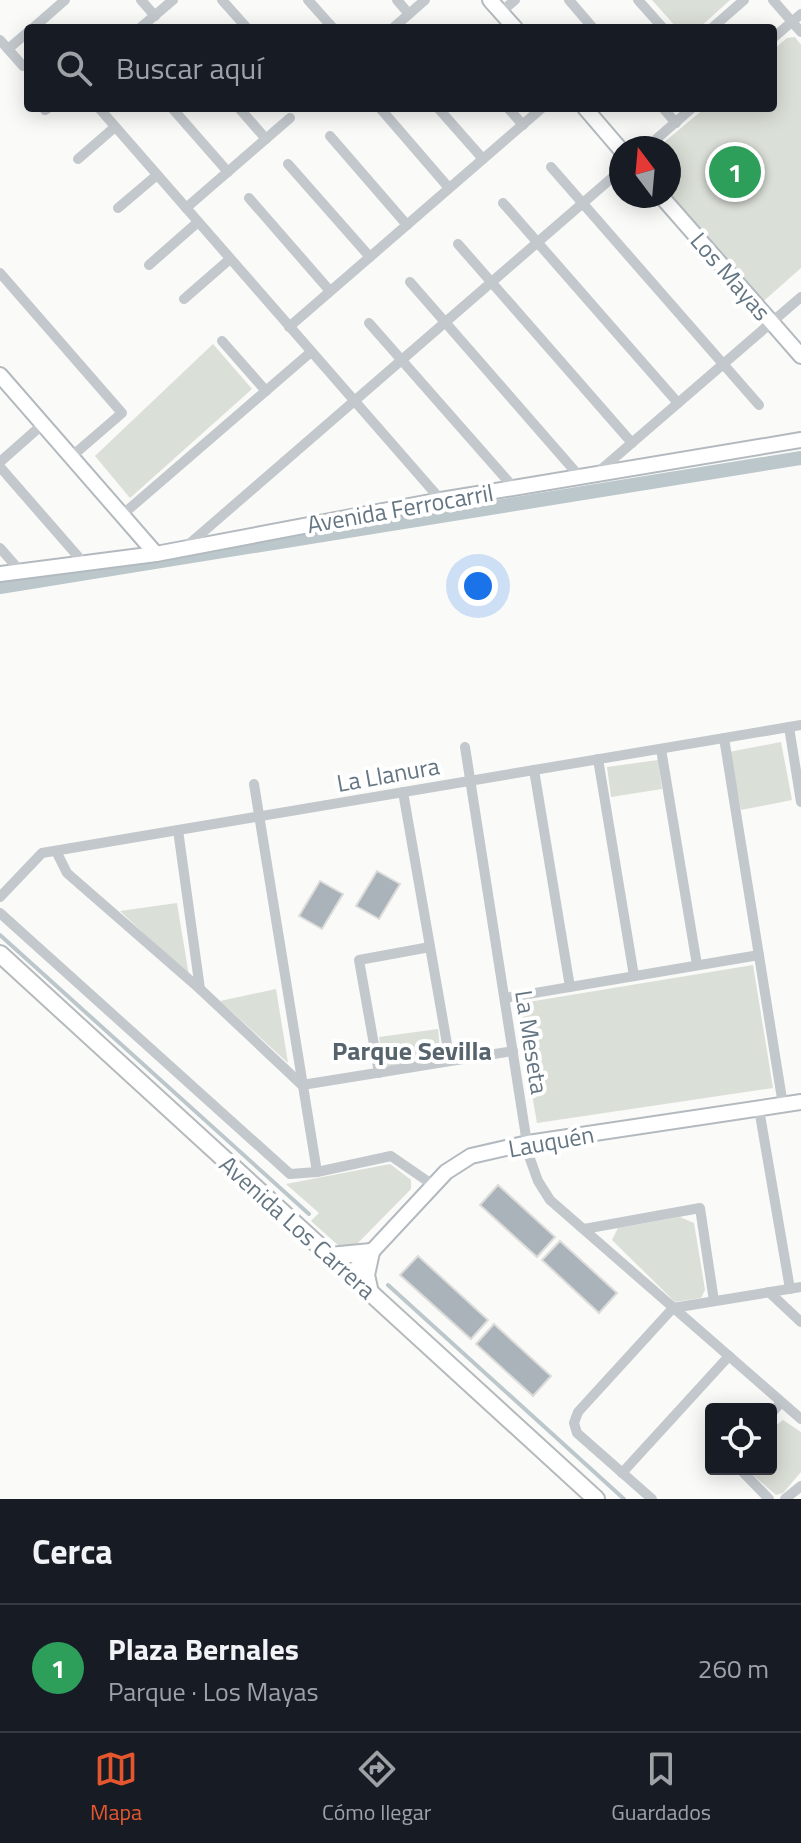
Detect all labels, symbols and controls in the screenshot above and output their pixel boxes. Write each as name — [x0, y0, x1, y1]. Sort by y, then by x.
search box — [24, 24, 777, 112]
text: Buscar aquí — [116, 45, 263, 91]
icon: search — [52, 46, 96, 90]
north arrow — [609, 136, 681, 208]
pin: 1 — [709, 142, 761, 202]
street label: Los Mayas — [682, 224, 780, 328]
street label: Avenida Ferrocarril — [304, 474, 496, 542]
your location — [458, 566, 498, 606]
street label: La Llanura — [334, 747, 442, 801]
street label: La Meseta — [506, 988, 558, 1096]
district label: Parque Sevilla — [332, 1031, 492, 1070]
street label: Lauquén — [505, 1116, 597, 1166]
street label: Avenida Los Carrera — [212, 1147, 384, 1307]
map controls — [705, 1403, 777, 1475]
button: locate — [705, 1403, 777, 1475]
text: Cerca — [32, 1525, 113, 1577]
text: Plaza Bernales — [108, 1626, 299, 1672]
text: 1 — [51, 1649, 65, 1688]
text: 260 m — [698, 1649, 769, 1688]
text: Parque · Los Mayas — [108, 1672, 319, 1711]
tab: Mapa — [90, 1747, 142, 1829]
tab: Cómo llegar — [322, 1747, 431, 1829]
tab: Guardados — [611, 1747, 711, 1829]

